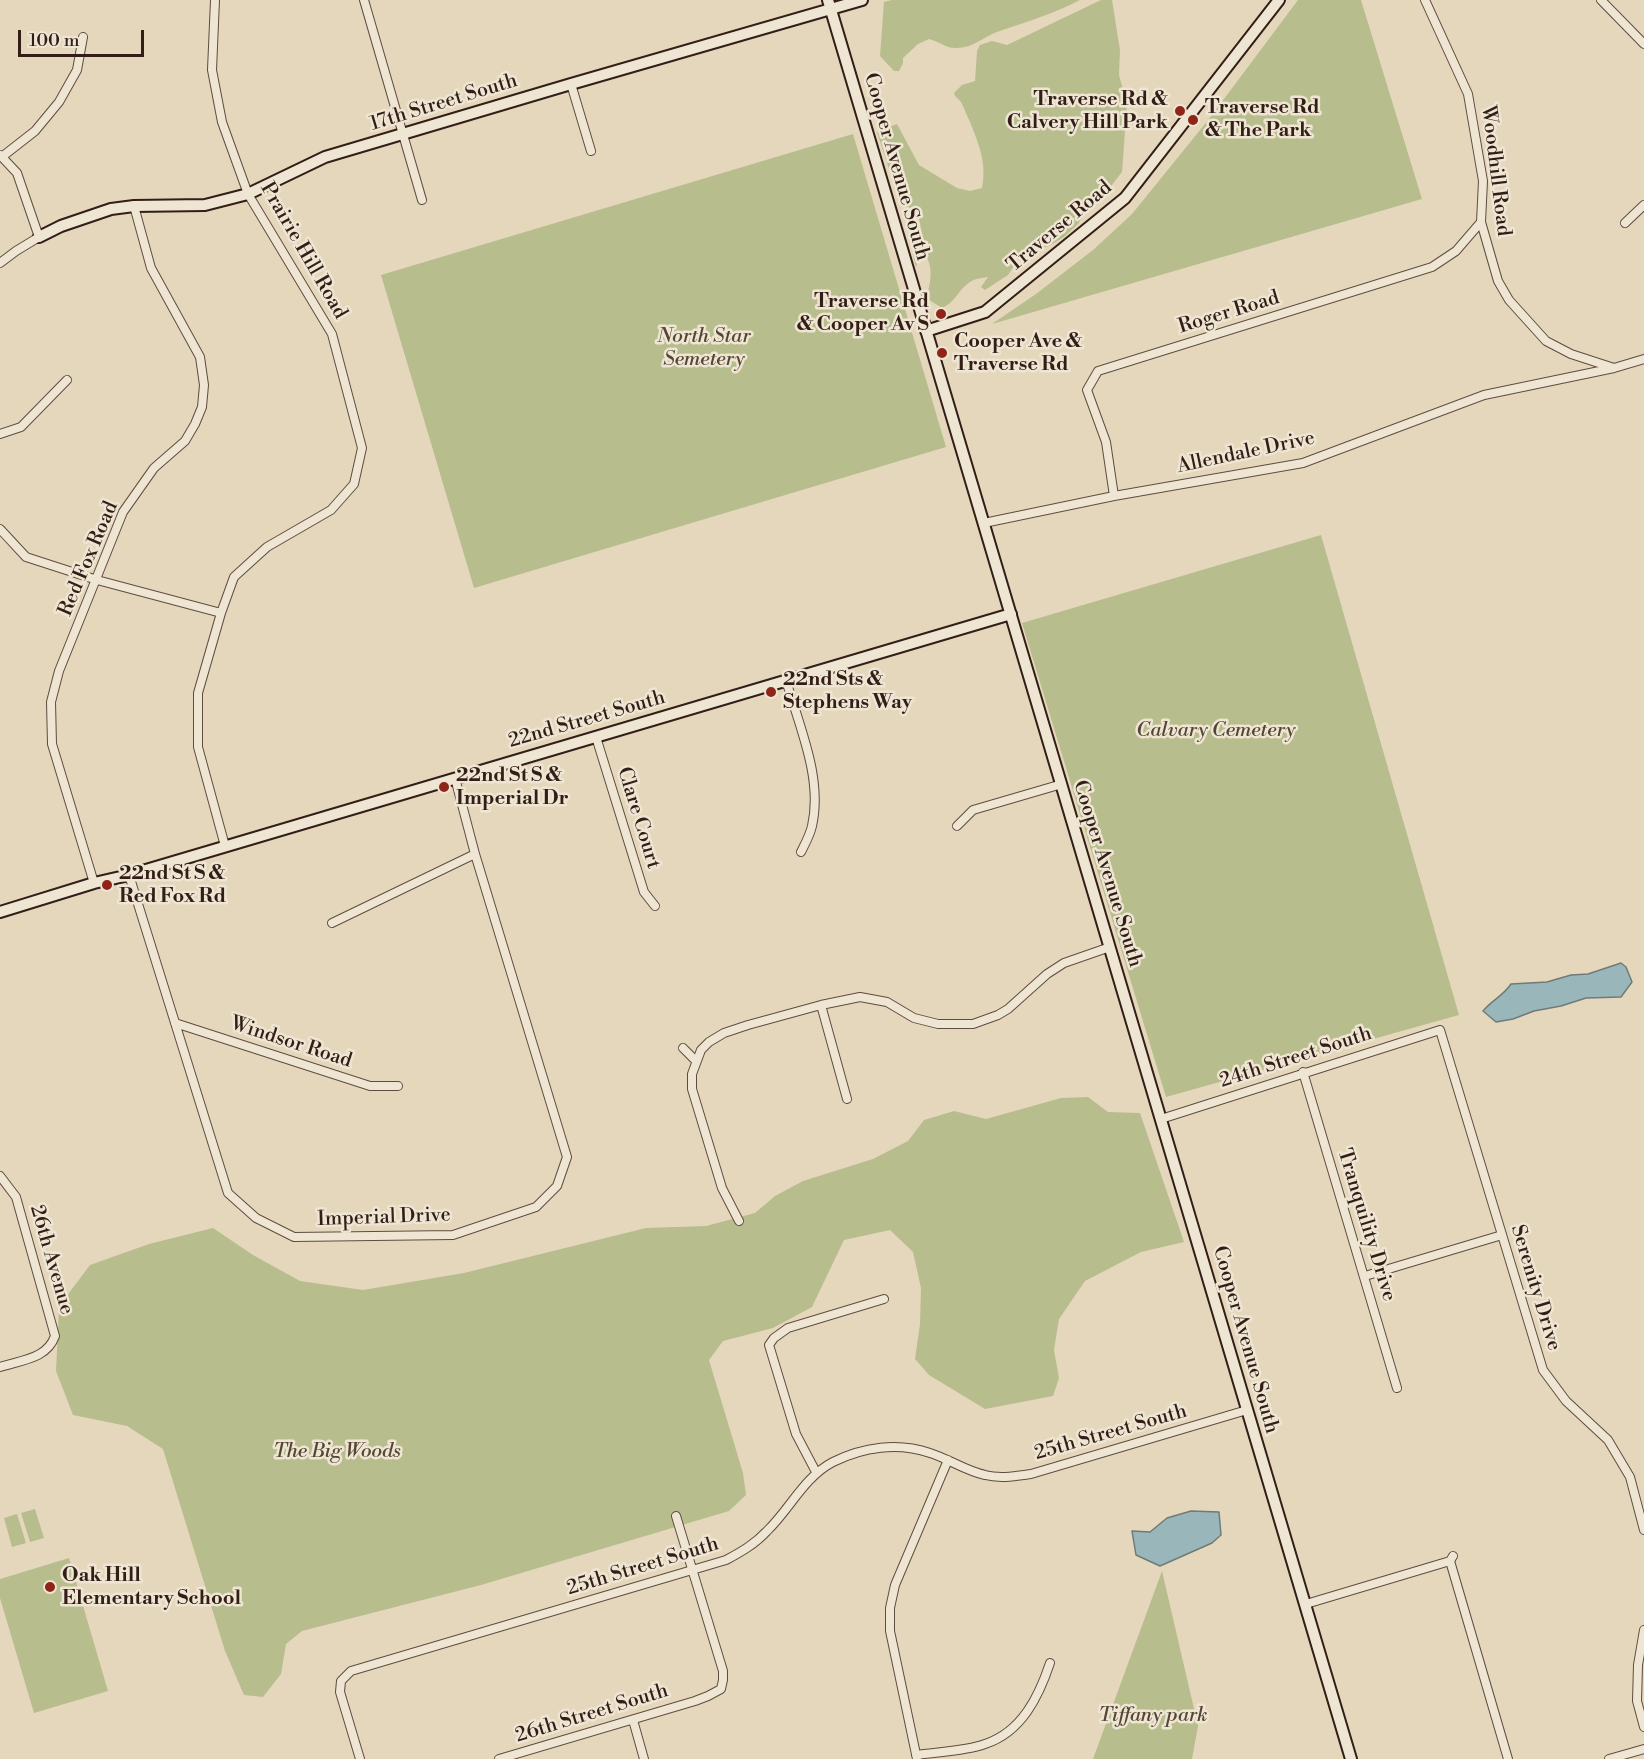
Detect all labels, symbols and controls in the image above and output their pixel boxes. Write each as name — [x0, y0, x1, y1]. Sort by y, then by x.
scale bar — [21, 18, 147, 56]
text: 100 m — [29, 29, 80, 52]
street label: 17th Street South — [367, 69, 521, 137]
street label: Cooper Avenue South — [858, 70, 934, 264]
place label: Traverse Rd & Calvery Hill Park — [1007, 88, 1168, 135]
place label: Traverse Rd & The Park — [1205, 96, 1320, 143]
marker: Traverse Rd & Calvery Hill Park — [1173, 104, 1187, 118]
street label: Woodhill Road — [1475, 104, 1515, 238]
marker: Traverse Rd & The Park — [1186, 113, 1200, 127]
street label: Traverse Road — [1003, 176, 1117, 278]
street label: Prairie Hill Road — [254, 178, 352, 324]
street label: Roger Road — [1176, 286, 1282, 340]
place label: Traverse Rd & Cooper Av S — [797, 290, 929, 337]
marker: Traverse Rd & Cooper Av S — [934, 307, 948, 321]
park label: North Star Semetery — [657, 325, 751, 372]
place label: Cooper Ave & Traverse Rd — [954, 330, 1082, 377]
marker: Cooper Ave & Traverse Rd — [935, 346, 949, 360]
street label: Allendale Drive — [1175, 427, 1317, 479]
street label: Red Fox Road — [54, 498, 124, 620]
place label: 22nd Sts & Stephens Way — [783, 668, 912, 715]
marker: 22nd Sts & Stephens Way — [764, 685, 778, 699]
street label: 22nd Street South — [506, 686, 668, 754]
park label: Calvary Cemetery — [1136, 719, 1296, 743]
place label: 22nd St S & Imperial Dr — [456, 764, 569, 811]
street label: Clare Court — [611, 764, 665, 872]
street label: Cooper Avenue South — [1067, 778, 1147, 970]
marker: 22nd St S & Imperial Dr — [437, 780, 451, 794]
place label: 22nd St S & Red Fox Rd — [119, 862, 226, 909]
marker: 22nd St S & Red Fox Rd — [100, 878, 114, 892]
street label: Windsor Road — [227, 1012, 355, 1074]
street label: 24th Street South — [1217, 1022, 1375, 1094]
street label: Tranquility Drive — [1331, 1146, 1401, 1304]
street label: 26th Avenue — [24, 1202, 78, 1318]
street label: Imperial Drive — [317, 1204, 451, 1232]
street label: Serenity Drive — [1504, 1222, 1566, 1354]
street label: Cooper Avenue South — [1207, 1243, 1283, 1437]
street label: 25th Street South — [1032, 1400, 1190, 1466]
park label: The Big Woods — [273, 1440, 401, 1464]
street label: 25th Street South — [564, 1532, 722, 1602]
place label: Oak Hill Elementary School — [62, 1564, 241, 1611]
marker: Oak Hill Elementary School — [43, 1580, 57, 1594]
street label: 26th Street South — [513, 1679, 671, 1749]
park label: Tiffany park — [1099, 1704, 1207, 1728]

